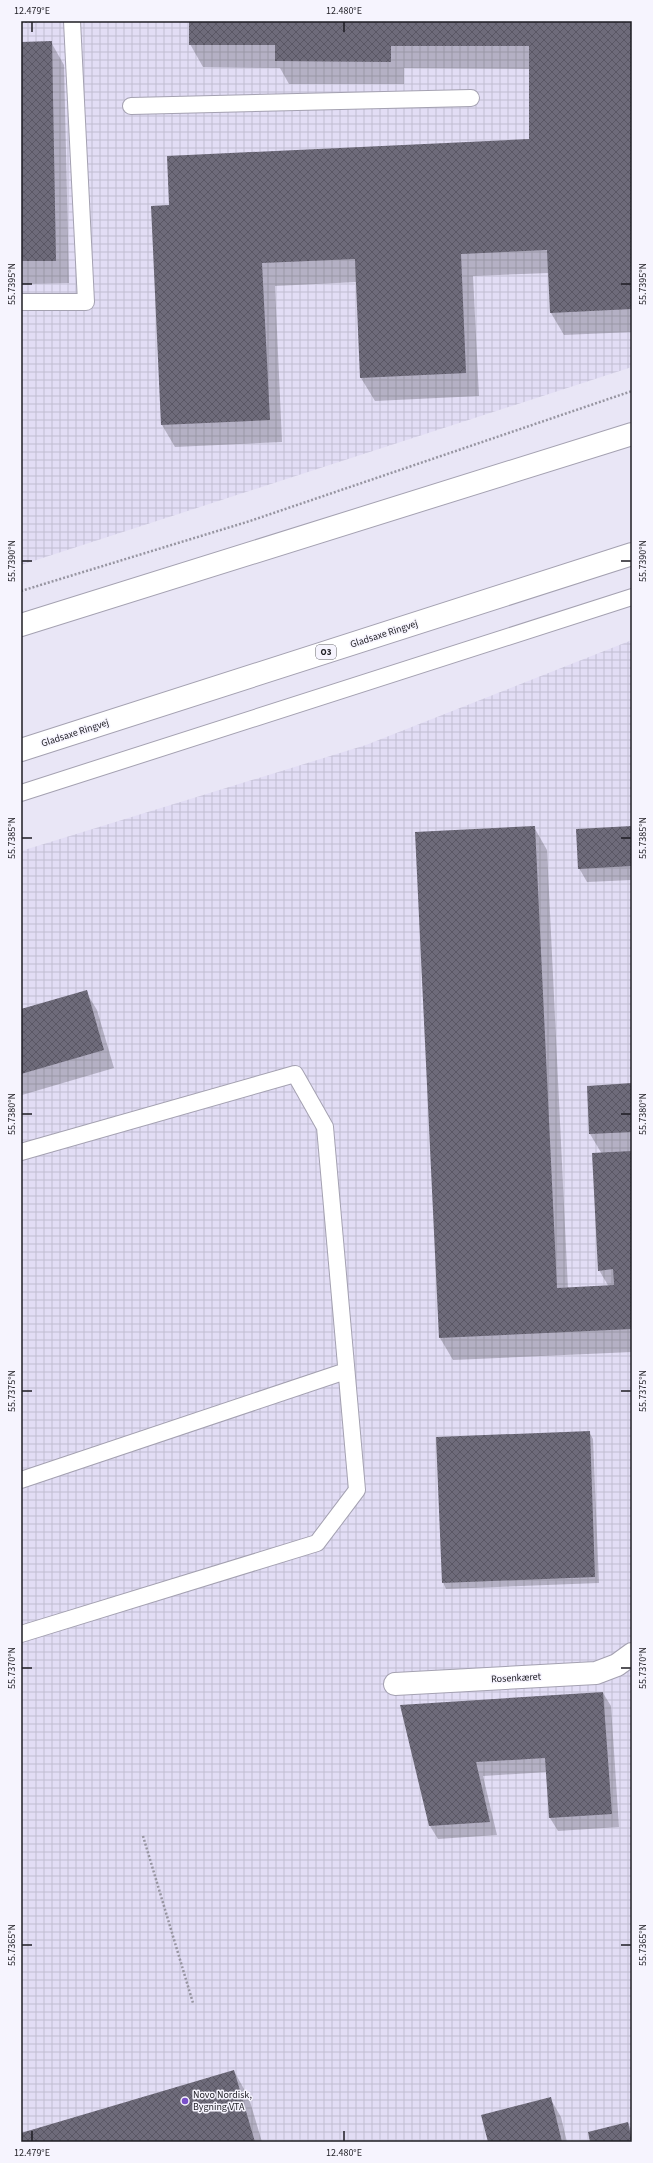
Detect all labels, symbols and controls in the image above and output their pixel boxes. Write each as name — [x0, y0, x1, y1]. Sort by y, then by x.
text: 12.479°E — [14, 4, 50, 18]
text: 12.480°E — [326, 4, 362, 18]
text: 55.7395°N — [5, 263, 19, 305]
text: 55.7395°N — [636, 263, 650, 305]
text: 55.7390°N — [5, 540, 19, 582]
text: 55.7390°N — [636, 540, 650, 582]
street label: Gladsaxe Ringvej — [348, 616, 420, 652]
road number: O3 — [316, 645, 336, 659]
street label: Gladsaxe Ringvej — [39, 715, 111, 751]
text: 55.7385°N — [5, 817, 19, 859]
text: 55.7385°N — [636, 817, 650, 859]
text: 55.7380°N — [5, 1093, 19, 1135]
text: 55.7380°N — [636, 1093, 650, 1135]
text: 55.7375°N — [5, 1370, 19, 1412]
text: 55.7375°N — [636, 1370, 650, 1412]
text: 55.7370°N — [5, 1647, 19, 1689]
text: 55.7370°N — [636, 1647, 650, 1689]
street label: Rosenkæret — [491, 1670, 542, 1686]
text: 55.7365°N — [5, 1924, 19, 1966]
text: 55.7365°N — [636, 1924, 650, 1966]
place label: Novo Nordisk, Bygning VTA — [193, 2088, 252, 2114]
marker: Novo Nordisk, Bygning VTA — [180, 2096, 190, 2106]
text: 12.479°E — [14, 2146, 50, 2160]
text: 12.480°E — [326, 2146, 362, 2160]

